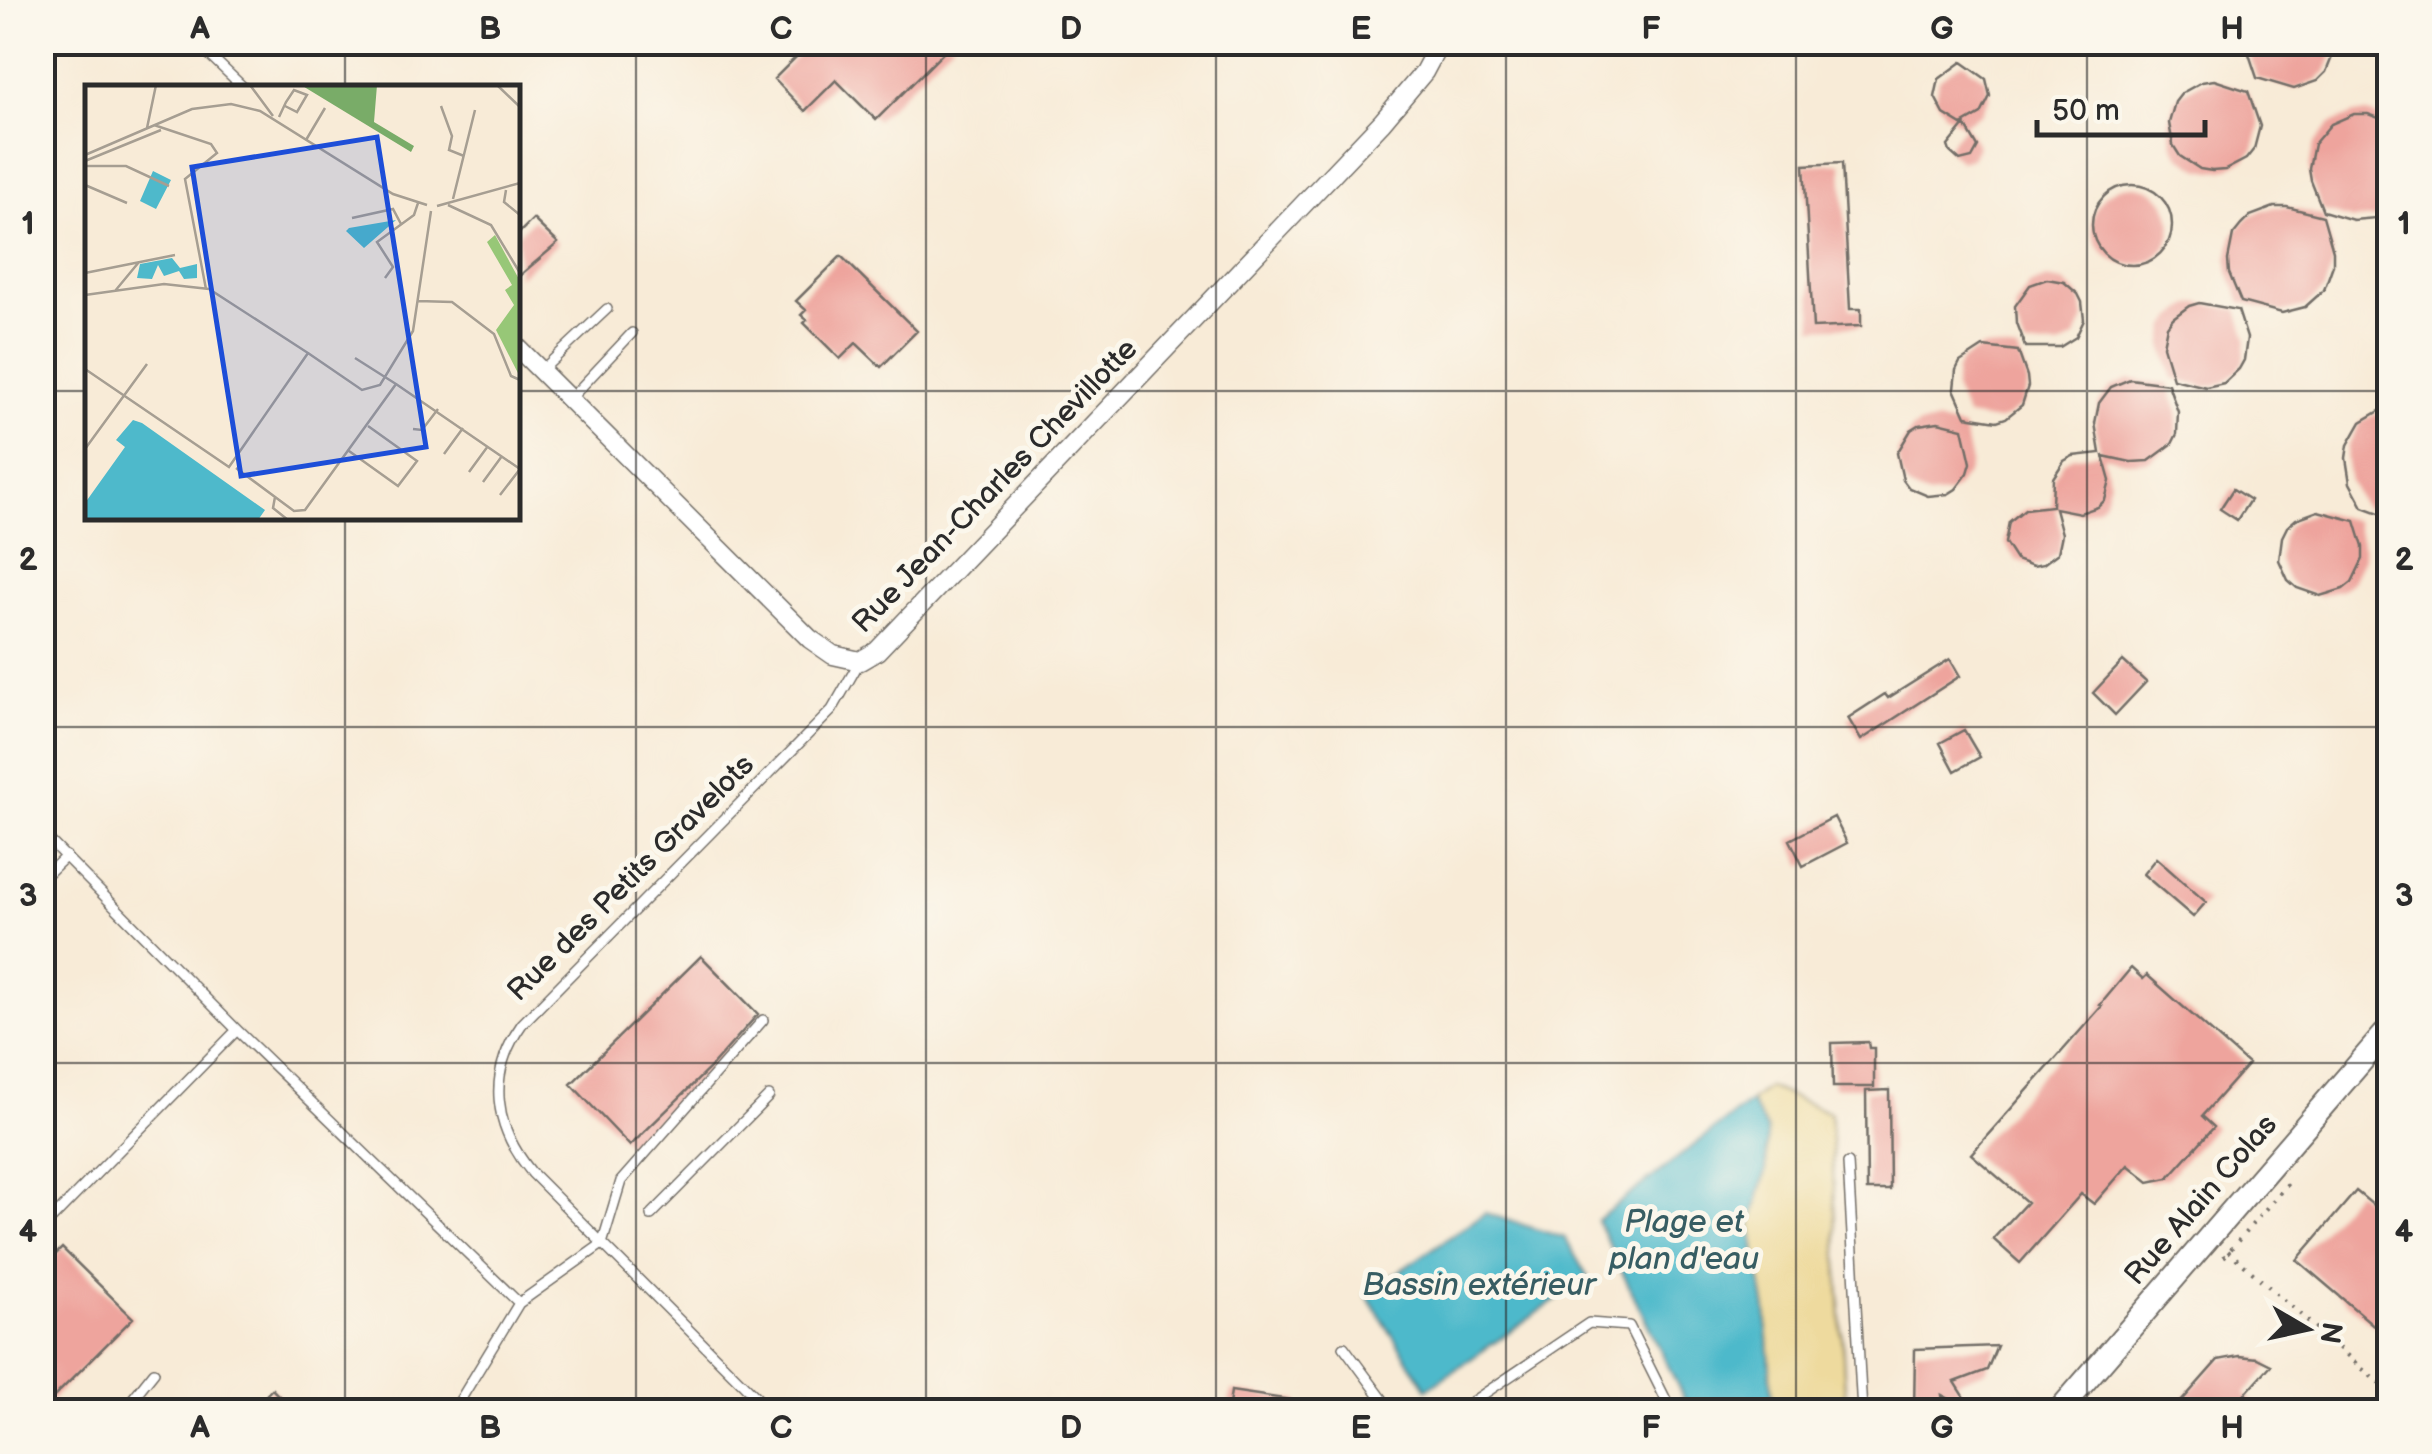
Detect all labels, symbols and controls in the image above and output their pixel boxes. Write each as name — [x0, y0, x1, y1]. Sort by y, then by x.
text: A — [189, 10, 210, 49]
text: B — [479, 10, 501, 49]
text: C — [770, 10, 792, 49]
text: D — [1060, 10, 1082, 49]
text: E — [1351, 10, 1371, 49]
text: F — [1641, 10, 1661, 49]
text: G — [1930, 10, 1954, 49]
text: H — [2220, 10, 2244, 49]
scale bar — [2037, 75, 2204, 137]
inset map — [85, 85, 520, 520]
text: 50 m — [2052, 93, 2120, 129]
text: 1 — [21, 205, 35, 244]
text: 1 — [2397, 205, 2411, 244]
street label: Rue Jean-Charles Chevillotte — [845, 331, 1145, 641]
text: 2 — [18, 541, 38, 580]
text: 2 — [2394, 541, 2414, 580]
street label: Rue des Petits Gravelots — [500, 747, 762, 1009]
text: 3 — [19, 877, 37, 916]
text: 3 — [2395, 877, 2413, 916]
street label: Rue Alain Colas — [2117, 1107, 2285, 1293]
water label: Plage et plan d'eau — [1608, 1203, 1759, 1279]
text: 4 — [19, 1213, 38, 1252]
text: 4 — [2395, 1213, 2414, 1252]
water label: Bassin extérieur — [1362, 1266, 1598, 1305]
north arrow — [2257, 1279, 2357, 1379]
text: N — [2312, 1320, 2348, 1346]
text: A — [189, 1409, 210, 1448]
text: B — [479, 1409, 501, 1448]
text: C — [770, 1409, 792, 1448]
text: D — [1060, 1409, 1082, 1448]
text: E — [1351, 1409, 1371, 1448]
text: F — [1641, 1409, 1661, 1448]
text: G — [1930, 1409, 1954, 1448]
text: H — [2220, 1409, 2244, 1448]

